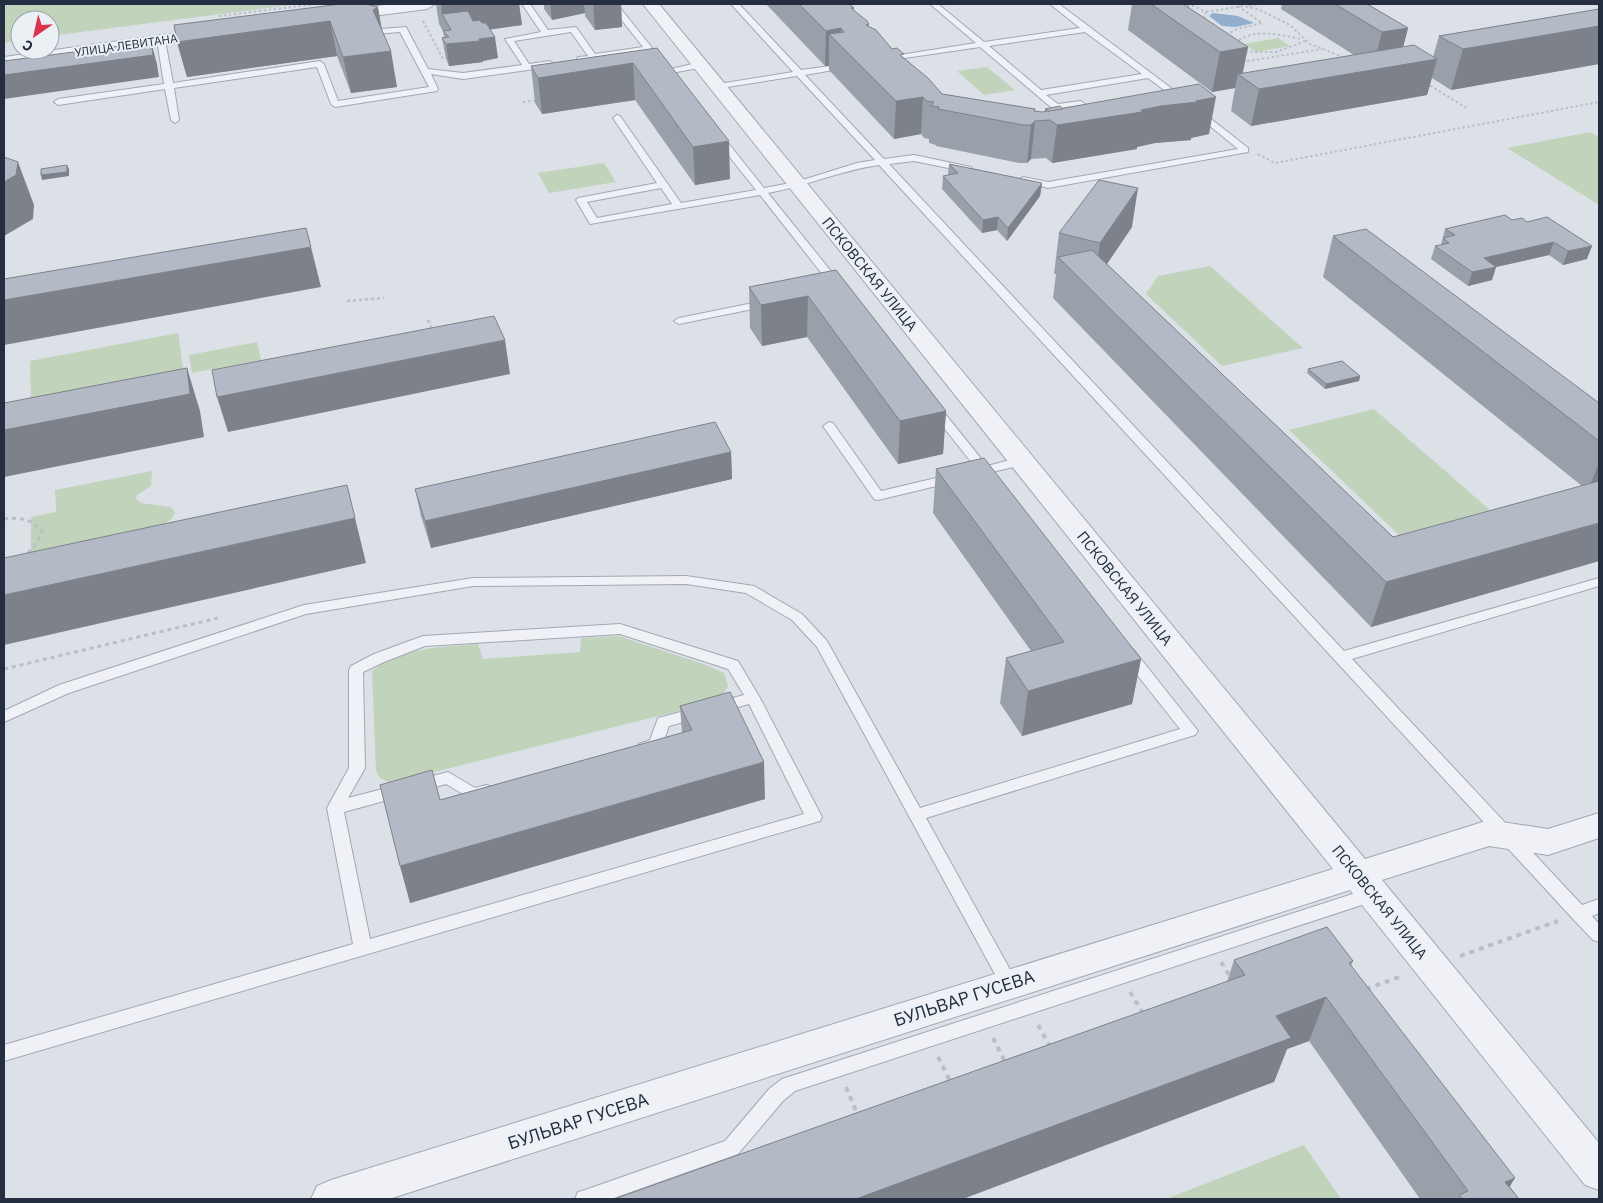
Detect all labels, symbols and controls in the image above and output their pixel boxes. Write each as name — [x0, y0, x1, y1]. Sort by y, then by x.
north arrow — [10, 10, 60, 60]
street label: УЛИЦА ЛЕВИТАНА — [73, 30, 179, 60]
text: С — [19, 36, 37, 56]
street label: ПСКОВСКАЯ УЛИЦА — [818, 213, 922, 335]
street label: ПСКОВСКАЯ УЛИЦА — [1073, 527, 1177, 649]
street label: ПСКОВСКАЯ УЛИЦА — [1328, 841, 1432, 963]
street label: БУЛЬВАР ГУСЕВА — [891, 964, 1038, 1032]
street label: БУЛЬВАР ГУСЕВА — [505, 1087, 652, 1155]

